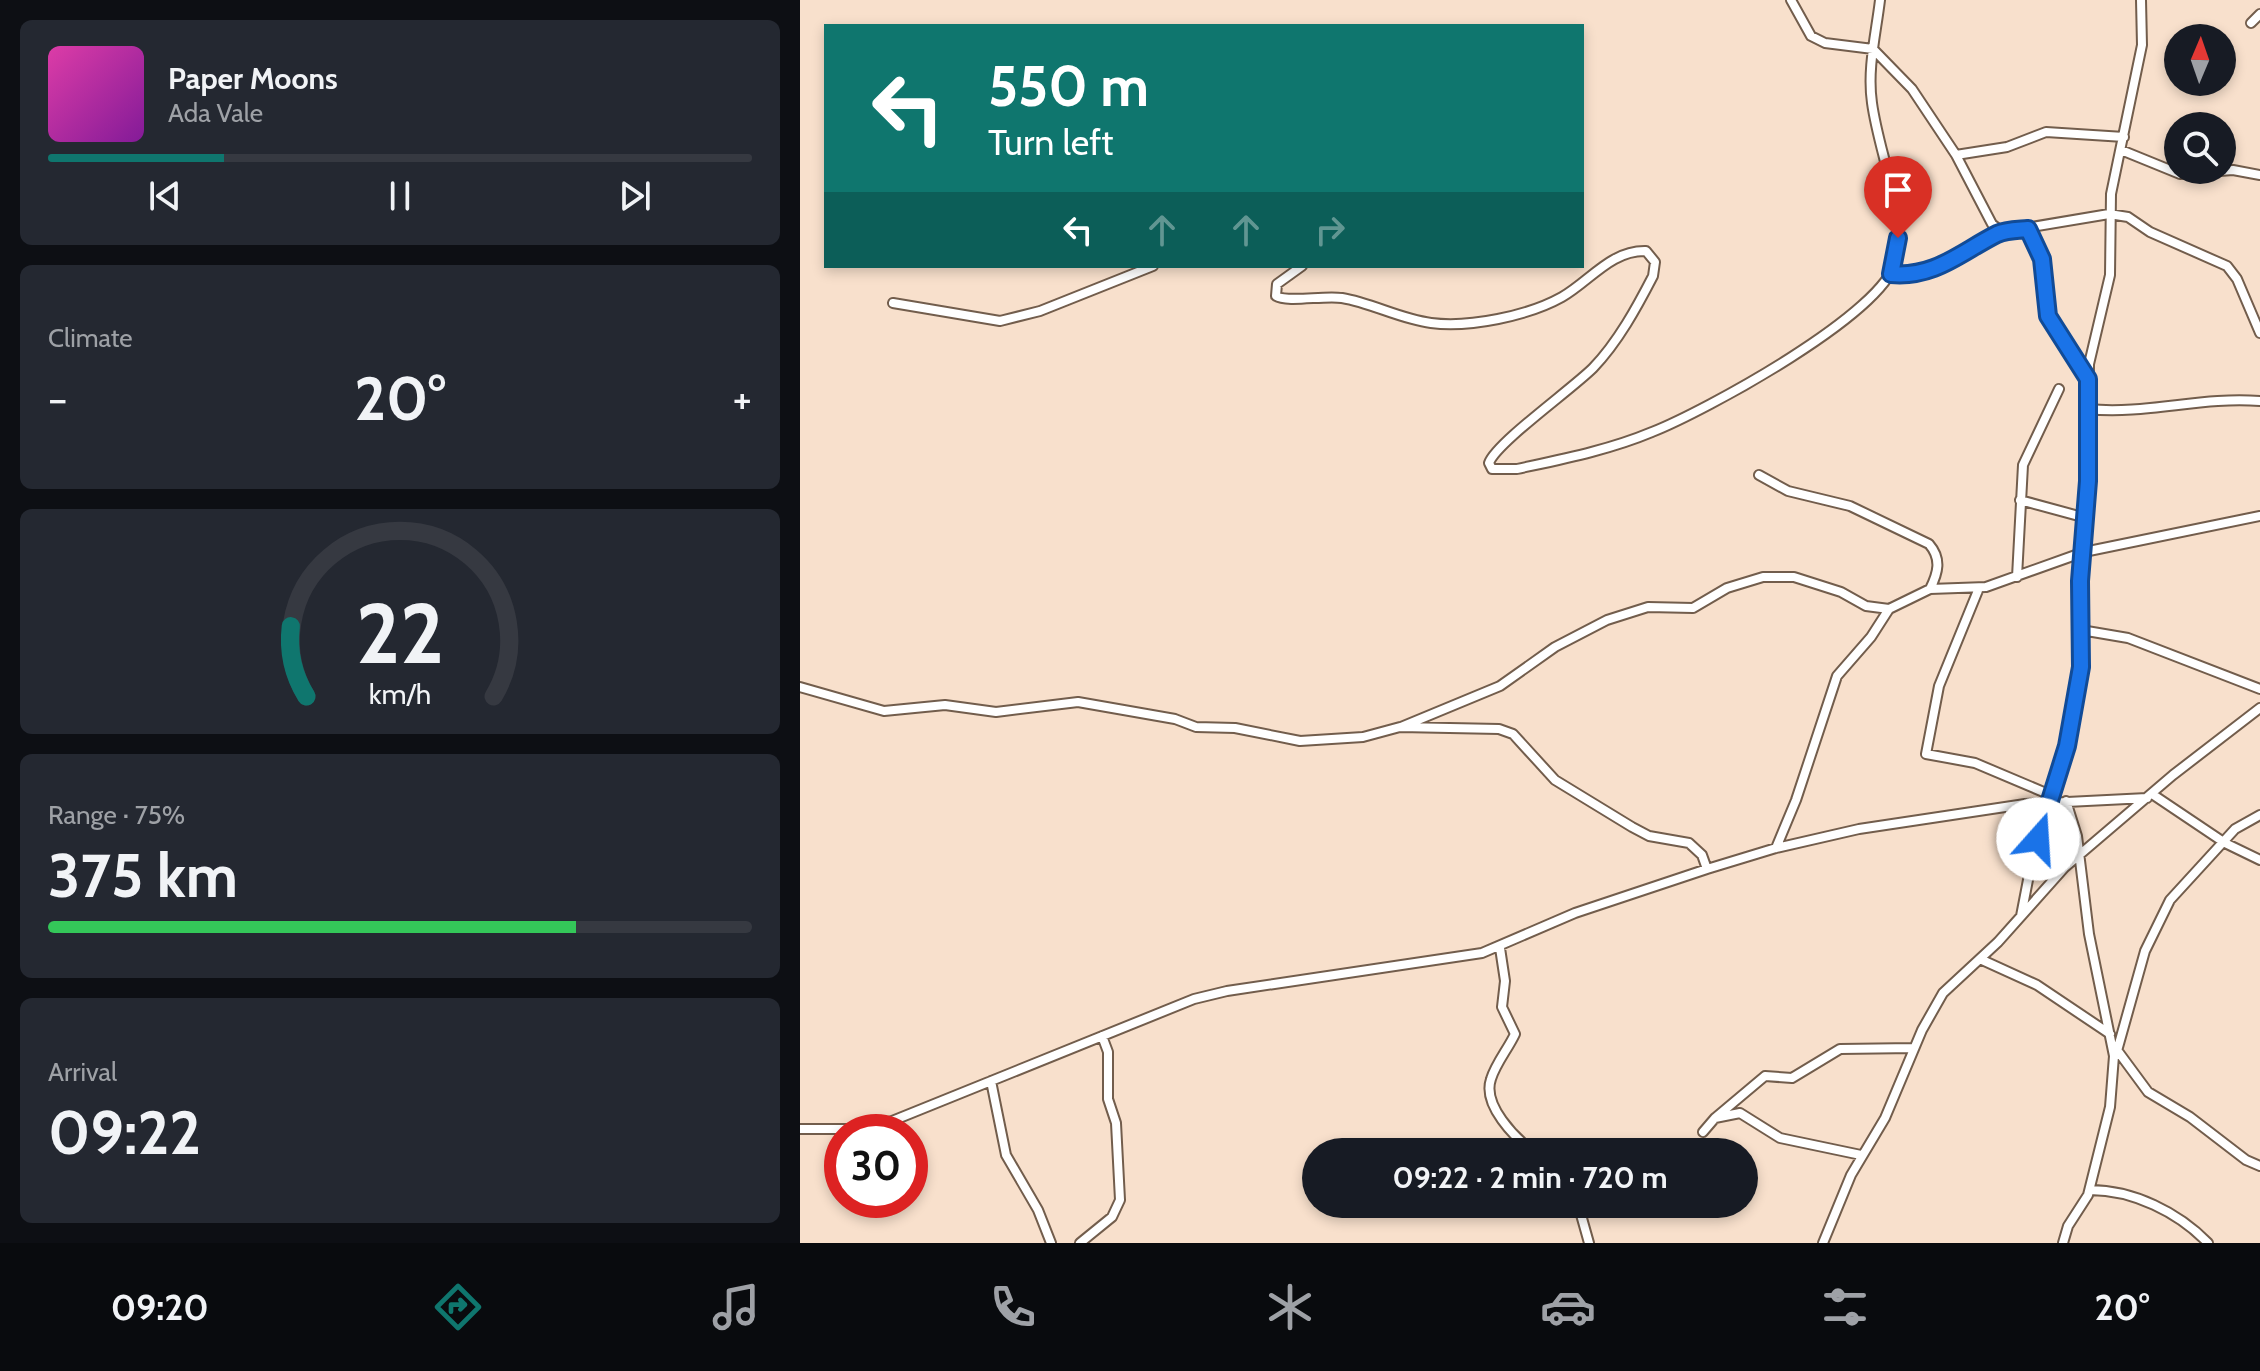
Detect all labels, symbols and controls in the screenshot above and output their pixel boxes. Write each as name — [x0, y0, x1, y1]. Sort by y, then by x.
north arrow — [2164, 24, 2236, 96]
map controls — [2164, 24, 2236, 184]
text: 550 m — [988, 52, 1149, 120]
icon: left — [856, 56, 960, 160]
text: Paper Moons — [168, 60, 338, 97]
text: Ada Vale — [168, 97, 263, 129]
button: search — [2164, 112, 2236, 184]
text: Turn left — [988, 120, 1113, 164]
pin — [1864, 156, 1932, 238]
icon: arrive — [1876, 168, 1920, 212]
icon: previous — [143, 174, 187, 218]
icon: pause — [378, 174, 422, 218]
icon: next — [613, 174, 657, 218]
icon: left — [1056, 208, 1100, 252]
icon: ahead — [1140, 208, 1184, 252]
icon: ahead — [1224, 208, 1268, 252]
icon: right — [1308, 208, 1352, 252]
text: Climate — [48, 322, 133, 354]
text: 20° — [354, 362, 446, 435]
text: − — [48, 372, 67, 425]
text: + — [733, 372, 752, 425]
text: 22 — [356, 583, 444, 684]
text: km/h — [369, 677, 431, 712]
position arrow — [1996, 797, 2080, 881]
text: Range · 75% — [48, 799, 185, 831]
text: 375 km — [48, 839, 238, 912]
text: Arrival — [48, 1056, 117, 1088]
text: 09:22 — [48, 1096, 201, 1169]
speed limit sign: 30 — [824, 1114, 928, 1218]
text: 09:22 · 2 min · 720 m — [1393, 1159, 1667, 1196]
icon: directions — [430, 1279, 486, 1335]
icon: music — [708, 1279, 764, 1335]
icon: phone — [985, 1279, 1041, 1335]
icon: climate — [1262, 1279, 1318, 1335]
icon: car — [1540, 1279, 1596, 1335]
icon: filters — [1817, 1279, 1873, 1335]
text: 09:20 — [111, 1285, 209, 1329]
text: 20° — [2094, 1285, 2149, 1329]

